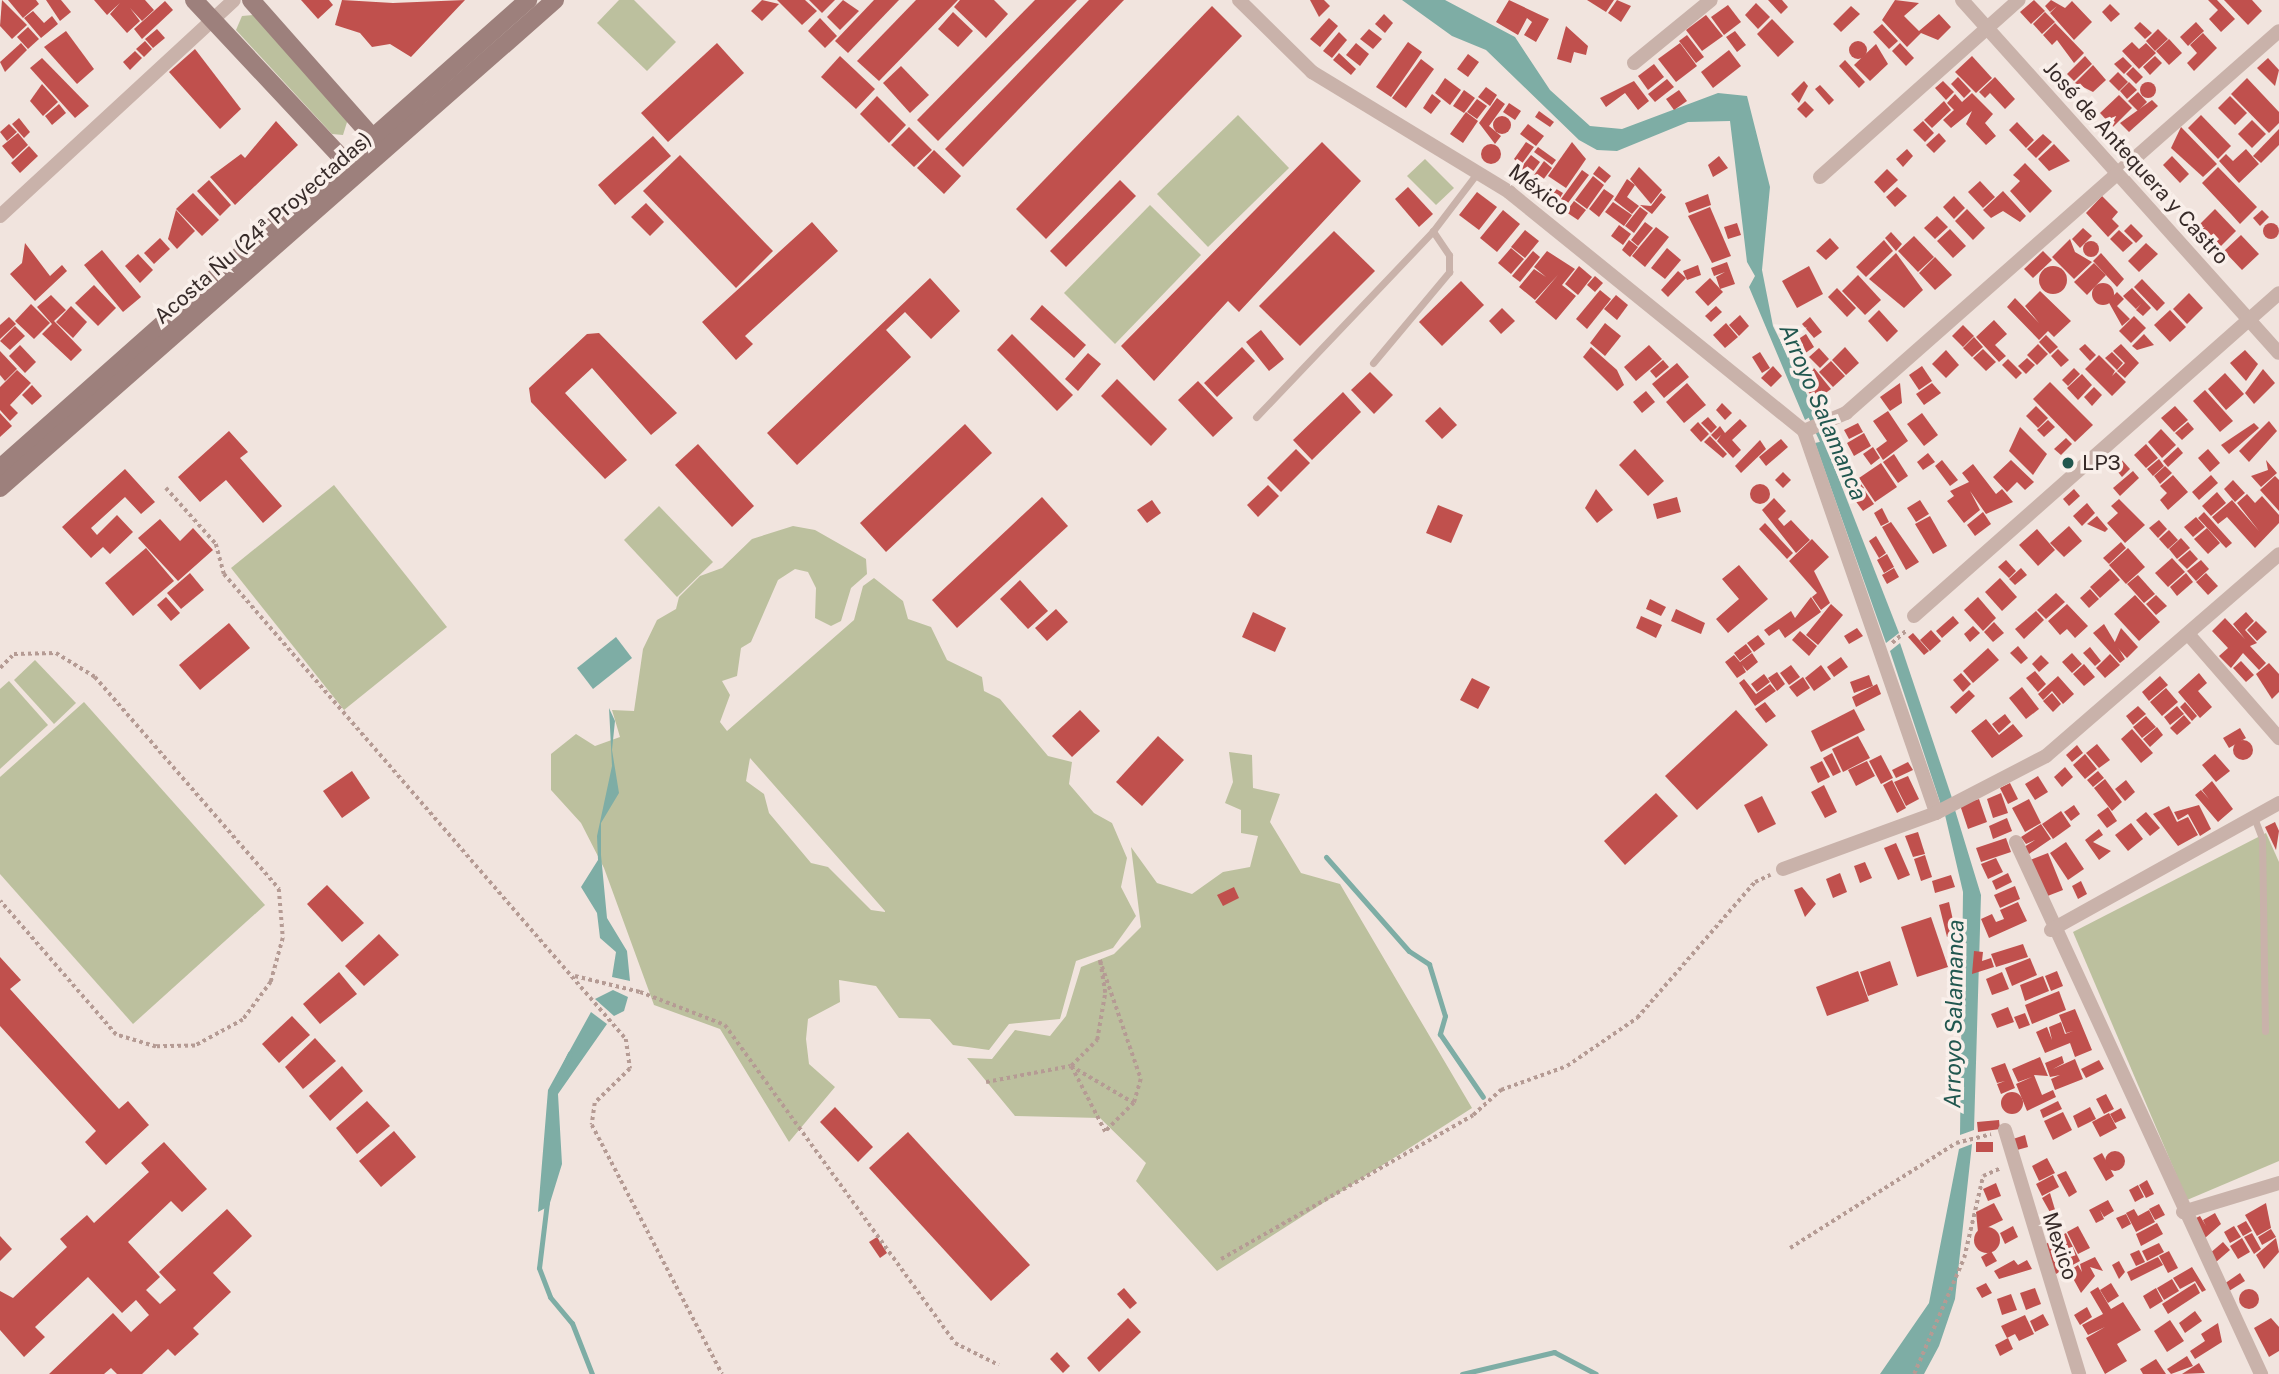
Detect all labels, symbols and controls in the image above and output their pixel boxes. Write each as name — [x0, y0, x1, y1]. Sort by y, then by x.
street label: José de Antequera y Castro — [2038, 56, 2234, 270]
street label: Acosta Ñu (24ª Proyectadas) — [149, 127, 377, 329]
street label: México — [1504, 159, 1574, 221]
water label: Arroyo Salamanca — [1773, 320, 1873, 504]
place label: LP3 — [2082, 450, 2121, 476]
marker: LP3 — [2060, 455, 2076, 471]
water label: Arroyo Salamanca — [1939, 919, 1969, 1109]
street label: Mexico — [2037, 1209, 2083, 1283]

